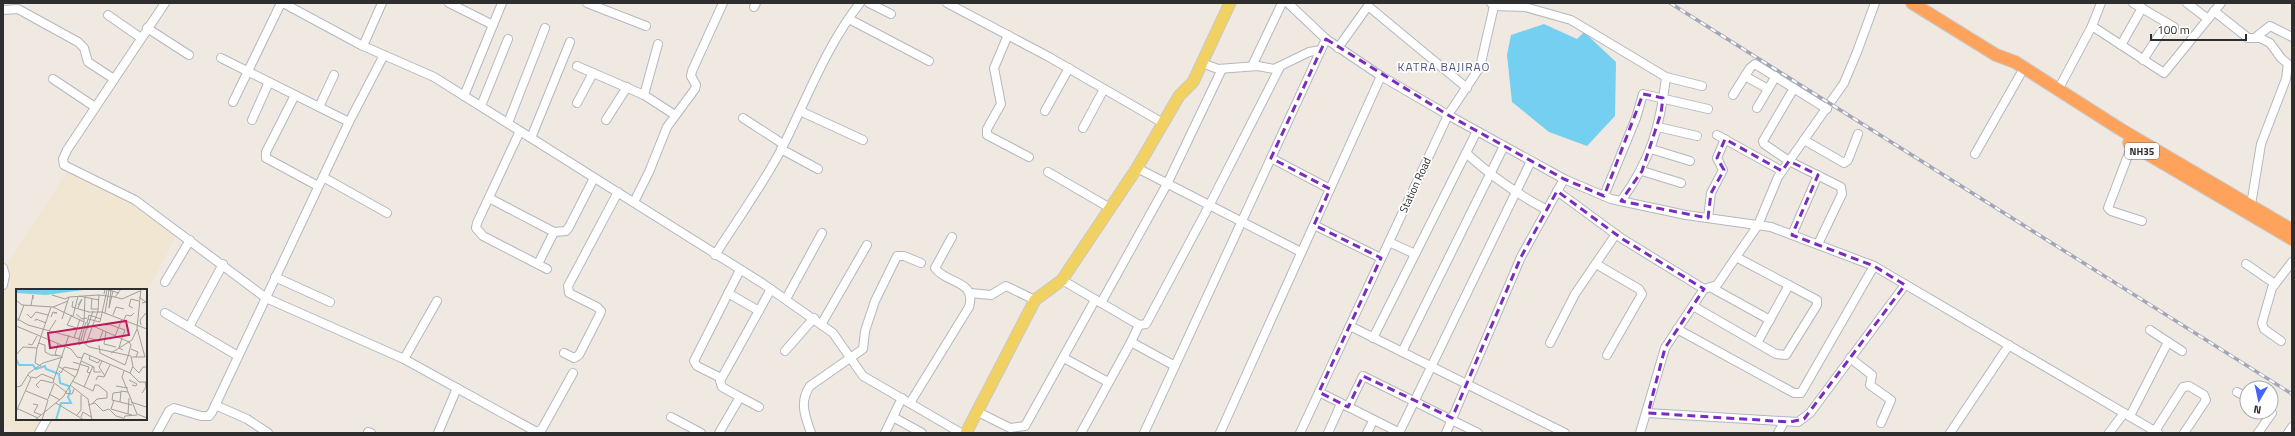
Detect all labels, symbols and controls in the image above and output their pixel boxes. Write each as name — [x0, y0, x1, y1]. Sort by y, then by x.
scale bar — [2151, 16, 2246, 42]
text: 100 m — [2157, 20, 2190, 39]
district label: KATRA BAJIRAO — [1398, 57, 1490, 76]
road number: NH35 — [2125, 143, 2159, 159]
street label: Station Road — [1395, 155, 1435, 215]
inset map — [16, 289, 147, 420]
north arrow — [2239, 380, 2279, 420]
text: N — [2252, 401, 2262, 418]

